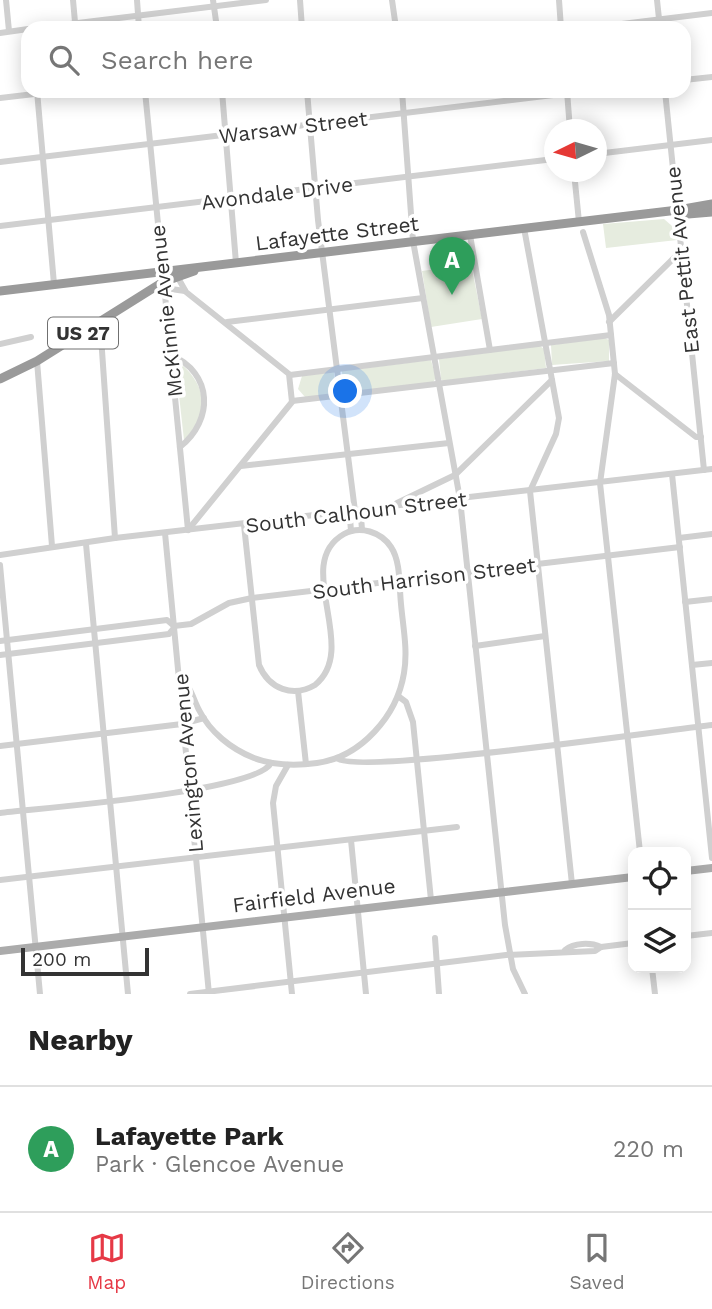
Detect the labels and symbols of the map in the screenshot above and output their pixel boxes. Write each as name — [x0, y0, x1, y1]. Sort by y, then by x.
street label: Warsaw Street — [217, 105, 369, 149]
north arrow — [544, 119, 607, 182]
street label: East Pettit Avenue — [660, 165, 704, 355]
street label: Avondale Drive — [200, 171, 354, 215]
street label: Lafayette Street — [254, 211, 420, 255]
street label: McKinnie Avenue — [145, 224, 187, 398]
pin: A — [429, 237, 475, 295]
road number: US 27 — [48, 318, 118, 348]
your location — [328, 374, 362, 408]
street label: South Calhoun Street — [244, 486, 468, 538]
street label: South Harrison Street — [311, 552, 537, 604]
street label: Lexington Avenue — [168, 672, 208, 854]
street label: Fairfield Avenue — [231, 873, 397, 917]
scale bar — [21, 945, 149, 977]

